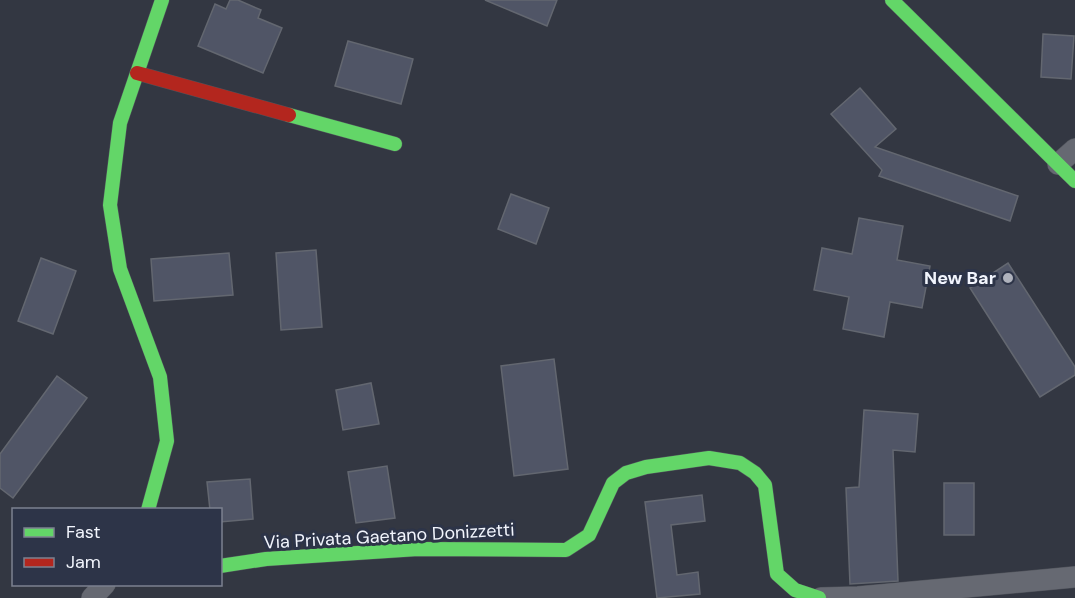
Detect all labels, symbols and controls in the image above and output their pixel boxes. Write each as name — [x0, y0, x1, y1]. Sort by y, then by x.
place label: New Bar — [924, 266, 996, 290]
marker: New Bar — [1001, 271, 1015, 285]
legend — [12, 508, 222, 586]
street label: Via Privata Gaetano Donizzetti — [263, 517, 515, 555]
text: Fast — [66, 520, 101, 544]
text: Jam — [66, 550, 101, 574]

